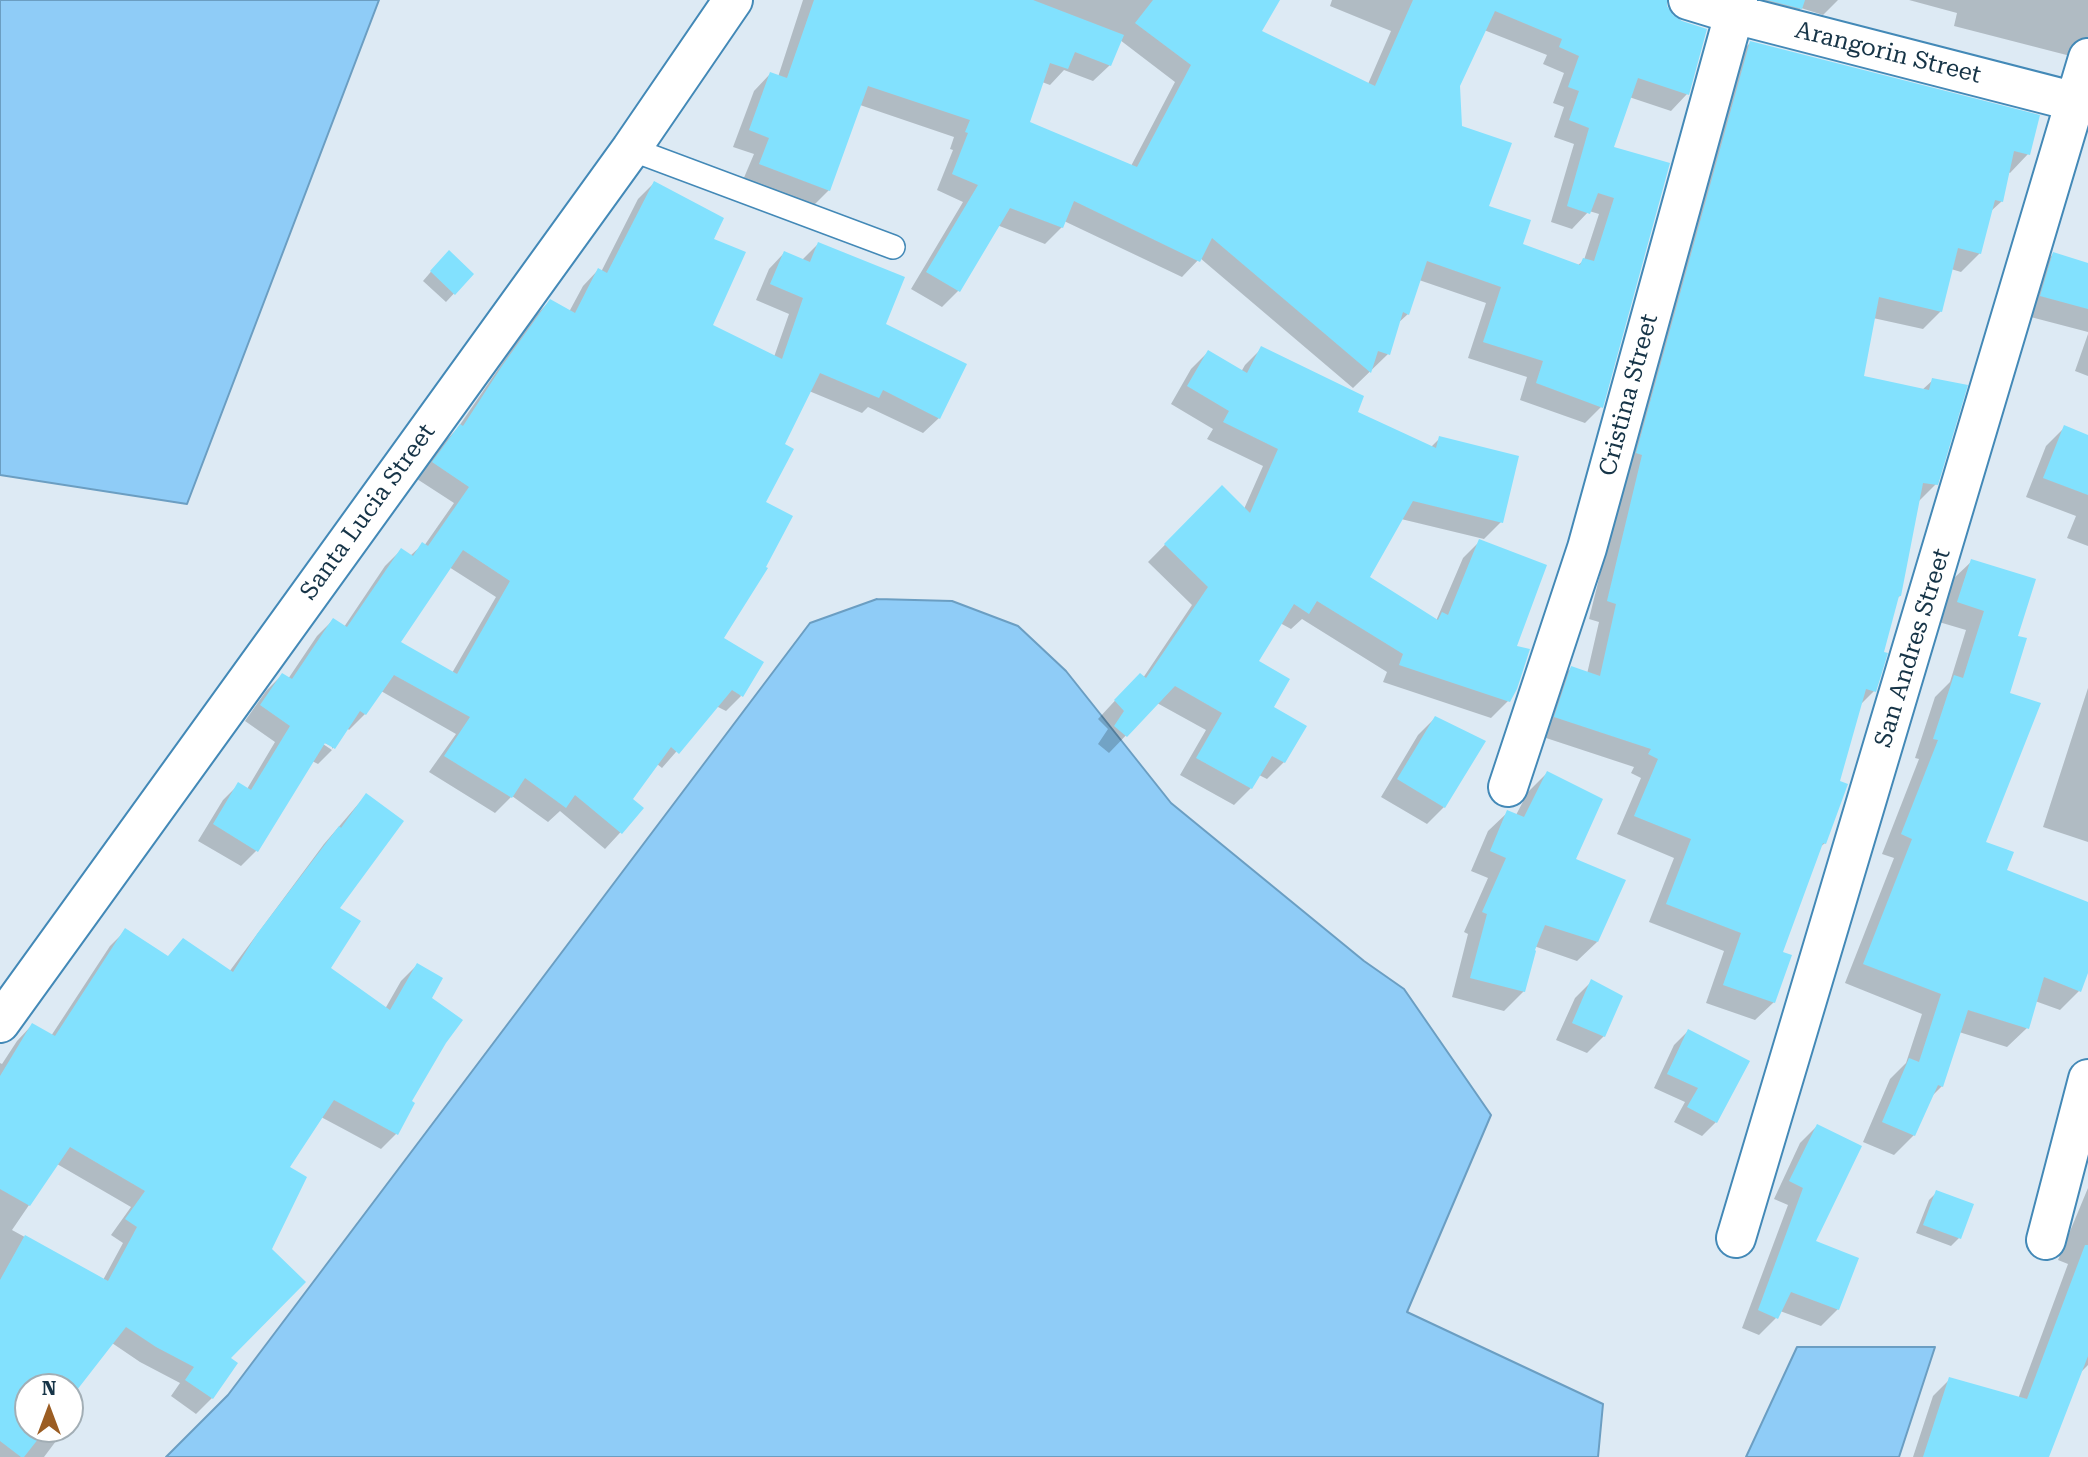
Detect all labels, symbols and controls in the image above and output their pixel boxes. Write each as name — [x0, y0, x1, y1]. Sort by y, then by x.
street label: Arangorin Street — [1792, 16, 1984, 90]
street label: Cristina Street — [1594, 311, 1664, 479]
street label: Santa Lucia Street — [295, 418, 441, 606]
street label: San Andres Street — [1869, 545, 1957, 751]
north arrow — [14, 1373, 84, 1443]
text: N — [42, 1377, 56, 1400]

